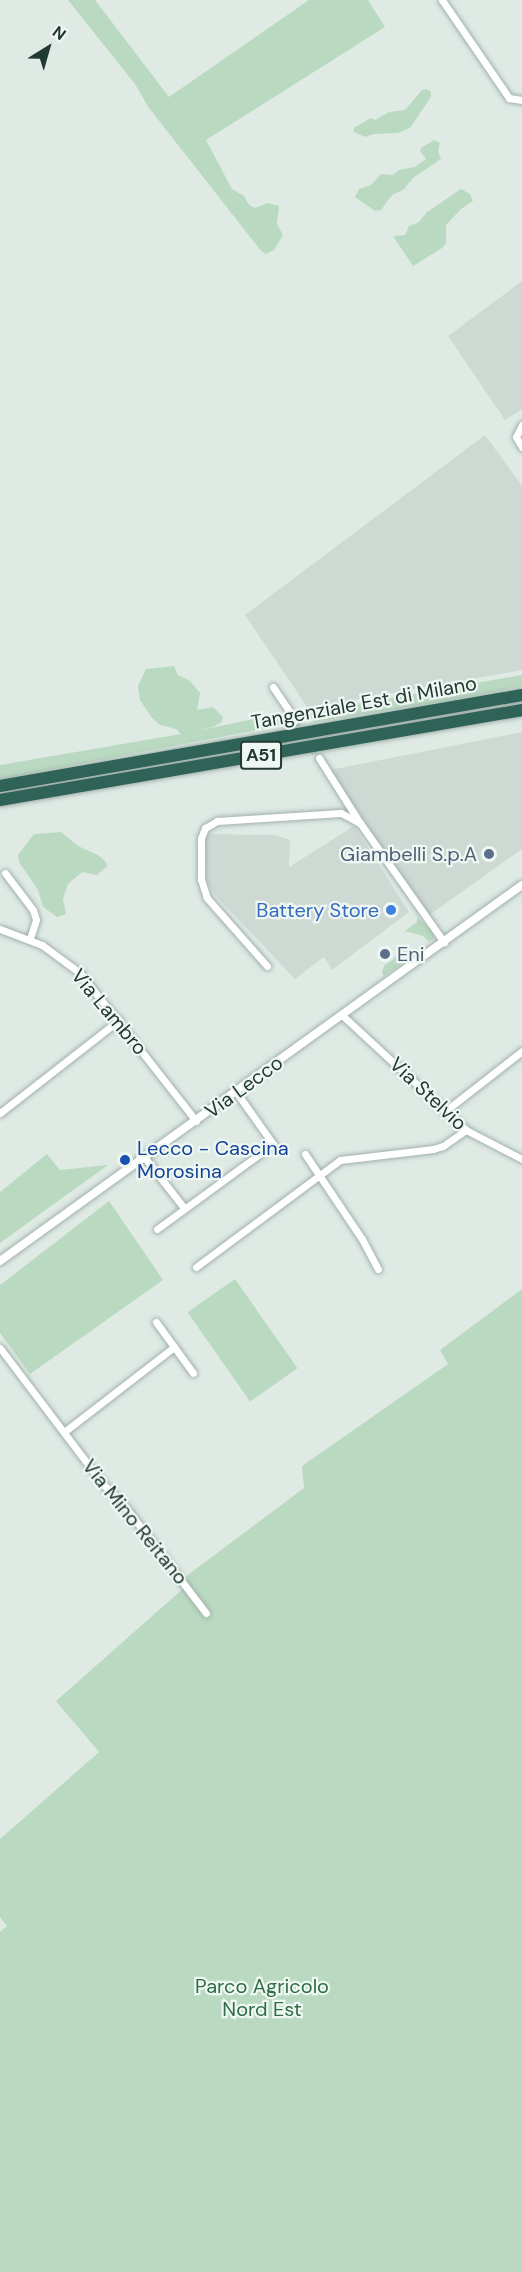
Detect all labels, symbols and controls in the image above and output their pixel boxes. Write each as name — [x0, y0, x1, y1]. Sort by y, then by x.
north arrow — [18, 18, 78, 78]
text: N — [48, 21, 70, 45]
street label: Tangenziale Est di Milano — [249, 671, 479, 735]
road number: A51 — [240, 740, 282, 770]
place label: Giambelli S.p.A — [340, 842, 477, 866]
marker: Giambelli S.p.A — [482, 847, 496, 861]
place label: Battery Store — [256, 898, 379, 922]
marker: Battery Store — [384, 903, 398, 917]
place label: Eni — [397, 942, 425, 966]
marker: Eni — [378, 947, 392, 961]
street label: Via Lambro — [66, 964, 152, 1060]
street label: Via Lecco — [200, 1051, 288, 1123]
street label: Via Stelvio — [385, 1052, 471, 1136]
place label: Lecco - Cascina Morosina — [137, 1136, 289, 1183]
marker: Lecco - Cascina Morosina — [118, 1153, 132, 1167]
street label: Via Mino Reitano — [77, 1455, 193, 1589]
park label: Parco Agricolo Nord Est — [195, 1975, 329, 2022]

